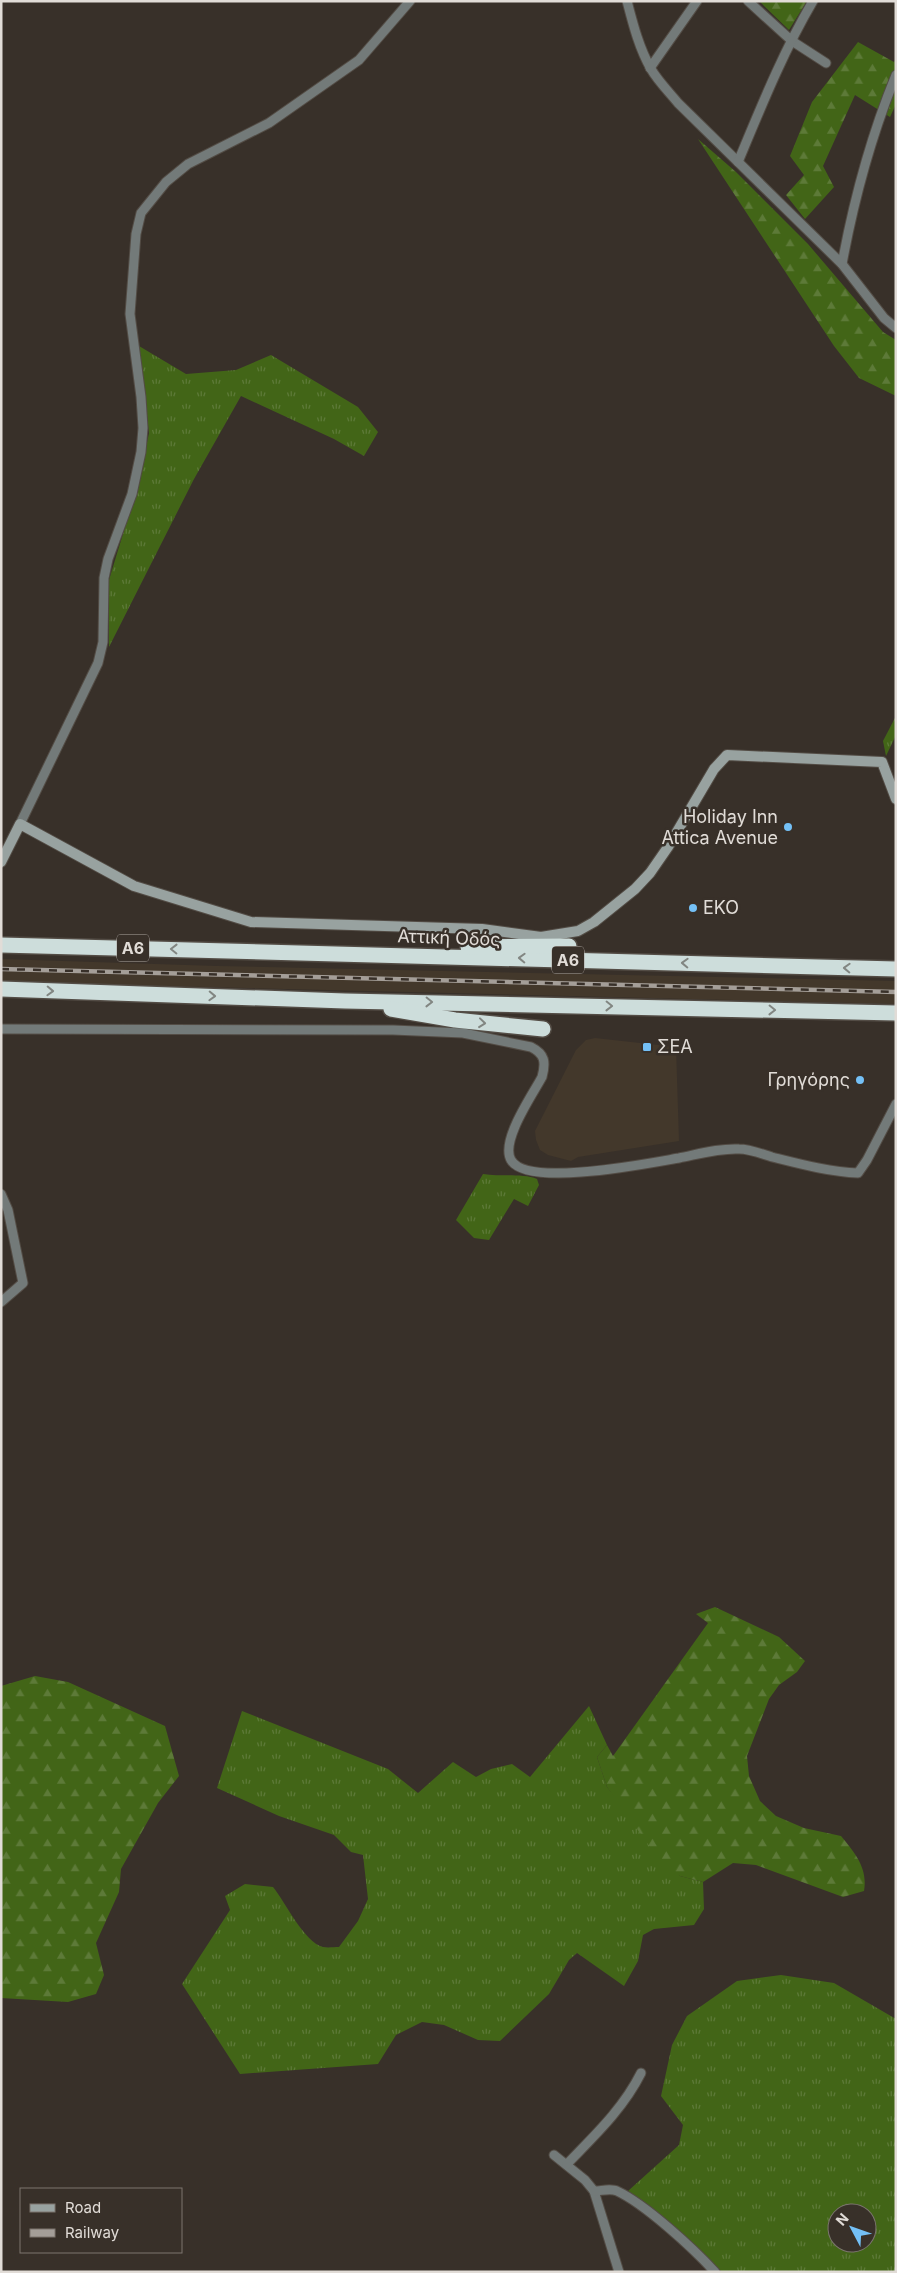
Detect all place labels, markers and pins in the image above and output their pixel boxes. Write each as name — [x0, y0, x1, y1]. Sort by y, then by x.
place label: Holiday Inn Attica Avenue — [661, 806, 778, 848]
marker: Holiday Inn Attica Avenue — [782, 821, 794, 833]
place label: EKO — [703, 897, 739, 918]
marker: EKO — [687, 902, 699, 914]
place label: ΣΕΑ — [657, 1036, 693, 1057]
marker: ΣΕΑ — [641, 1041, 653, 1053]
place label: Γρηγόρης — [767, 1069, 850, 1090]
marker: Γρηγόρης — [854, 1074, 866, 1086]

